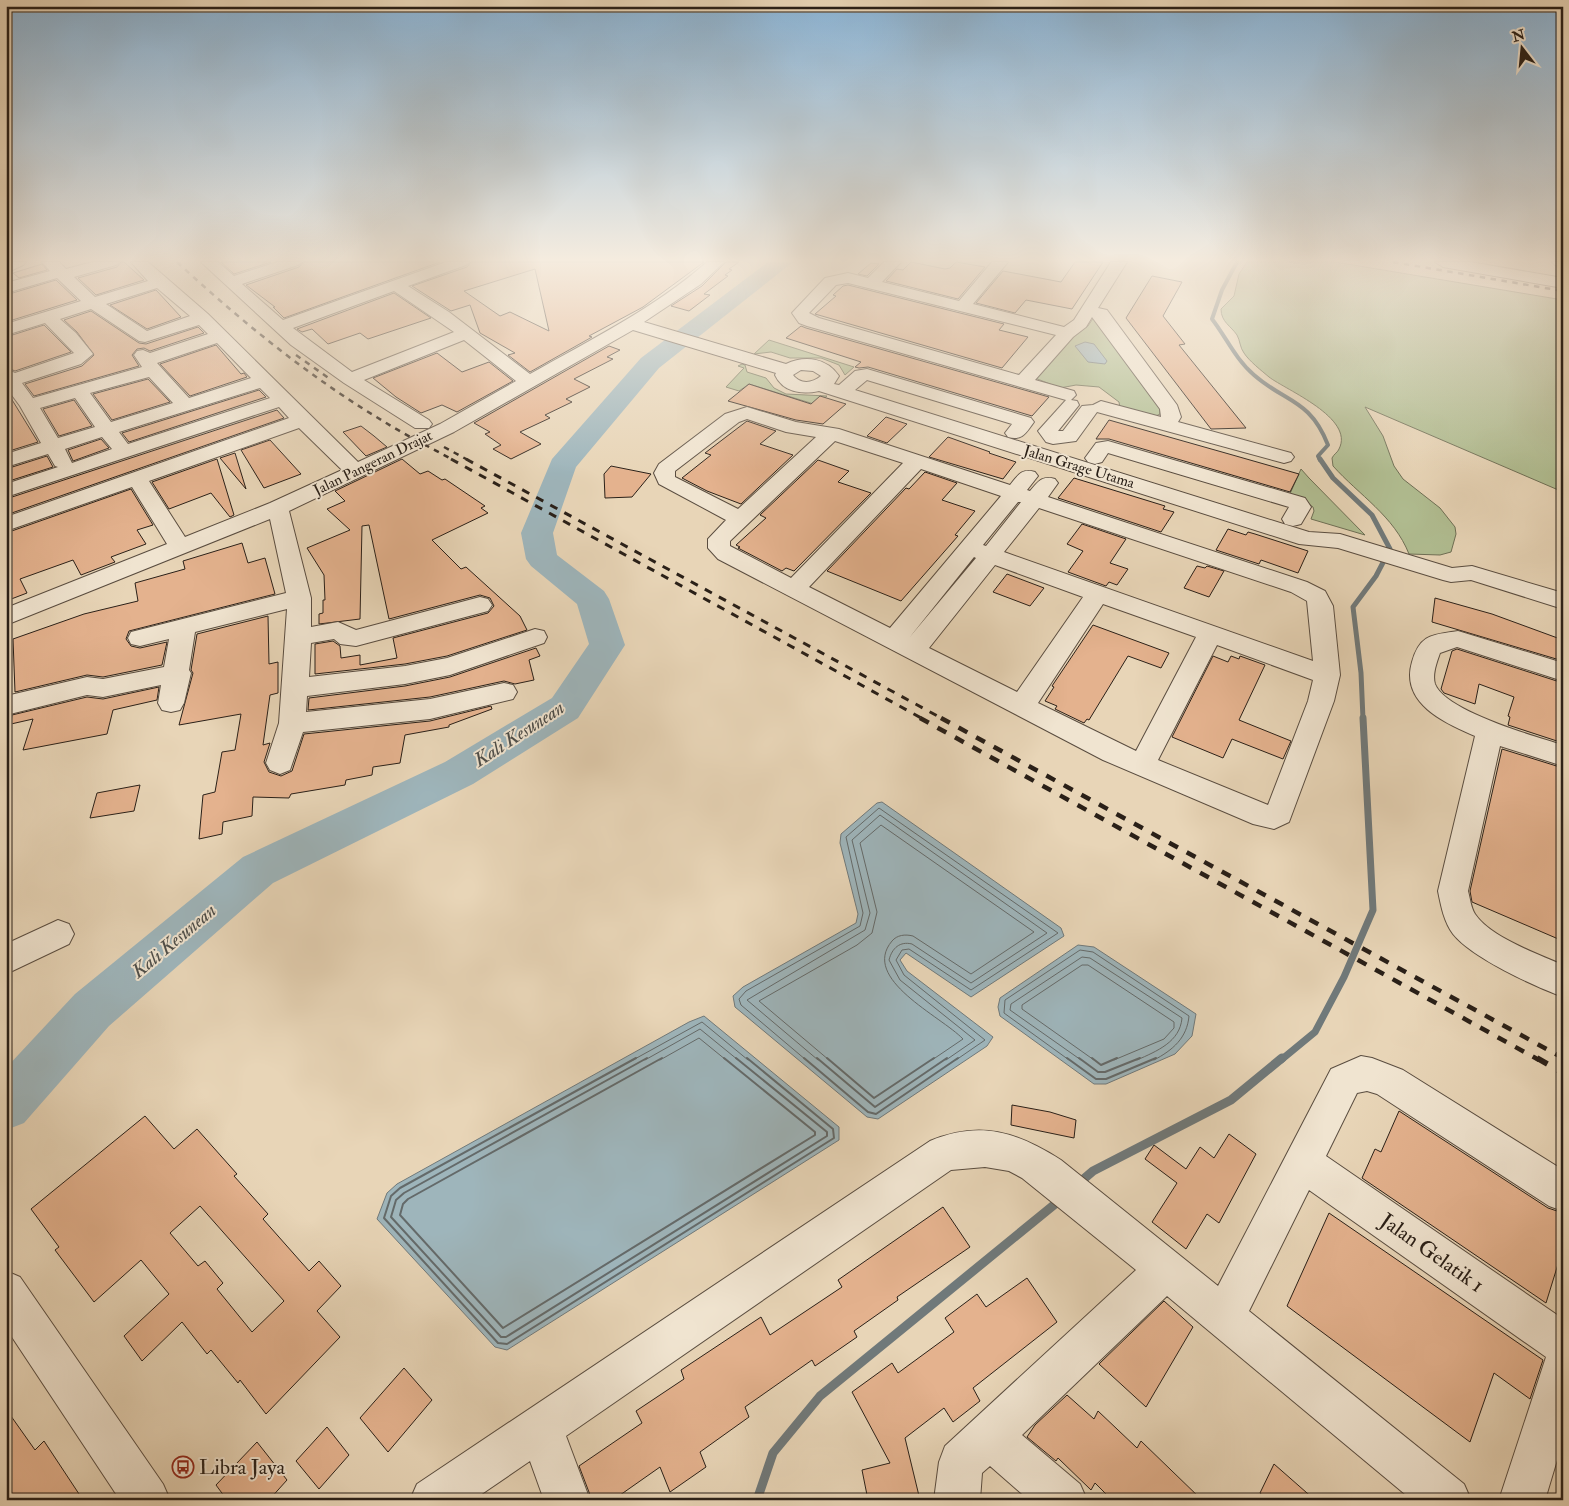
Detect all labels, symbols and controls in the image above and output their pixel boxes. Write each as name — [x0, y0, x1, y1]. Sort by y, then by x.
north arrow — [1496, 22, 1546, 72]
text: N — [1509, 26, 1527, 46]
street label: Jalan Pangeran Drajat — [310, 426, 436, 501]
street label: Jalan Grage Utama — [1020, 441, 1138, 494]
water label: Kali Kesunean — [468, 696, 569, 773]
water label: Kali Kesunean — [126, 899, 221, 984]
street label: Jalan Gelatik 1 — [1374, 1207, 1489, 1299]
place label: Libra Jaya — [199, 1454, 285, 1481]
bus stop icon: Libra Jaya — [171, 1455, 195, 1479]

